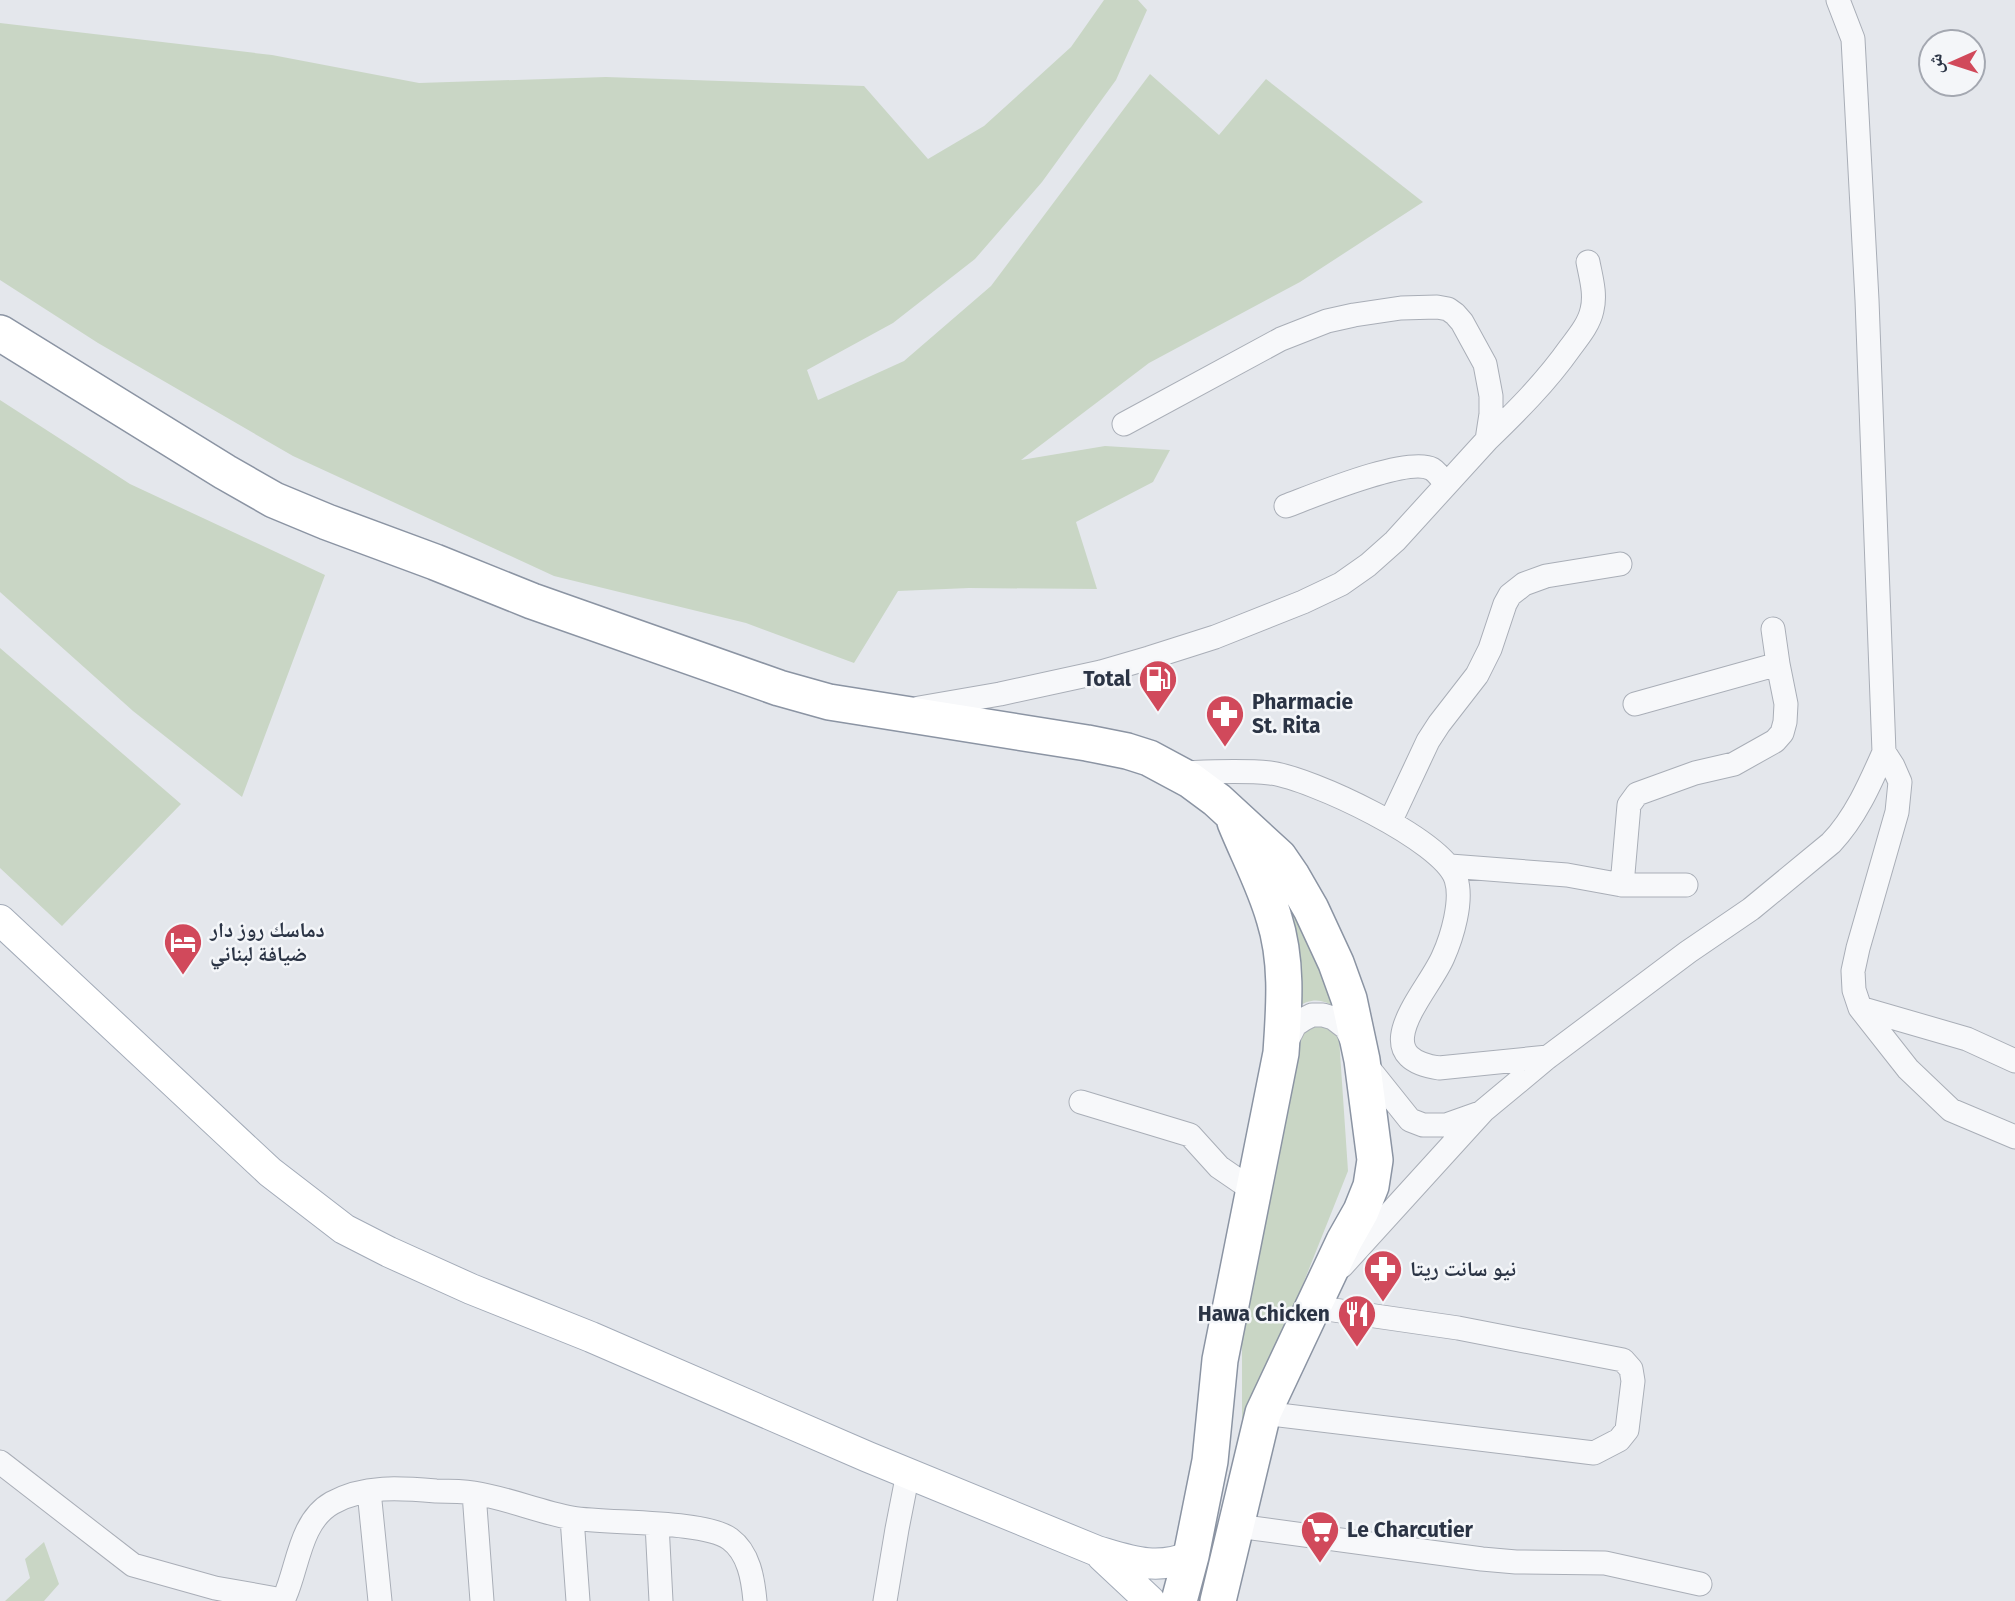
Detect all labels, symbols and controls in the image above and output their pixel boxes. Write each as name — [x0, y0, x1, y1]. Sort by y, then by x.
north arrow — [1917, 28, 1987, 98]
text: ش — [1924, 53, 1948, 75]
fuel station icon: Total — [1137, 658, 1179, 713]
place label: Total — [1083, 666, 1132, 692]
place label: Pharmacie St. Rita — [1252, 689, 1353, 739]
pharmacy icon: Pharmacie St. Rita — [1204, 693, 1246, 748]
place label: دماسك روز دار ضيافة لبناني — [209, 917, 325, 970]
hotel icon: دماسك روز دار ضيافة لبناني — [162, 921, 204, 976]
pharmacy icon: نيو سانت ريتا — [1362, 1248, 1404, 1303]
place label: نيو سانت ريتا — [1410, 1256, 1516, 1282]
restaurant icon: Hawa Chicken — [1336, 1293, 1378, 1348]
place label: Hawa Chicken — [1198, 1301, 1330, 1327]
supermarket icon: Le Charcutier — [1299, 1509, 1341, 1564]
place label: Le Charcutier — [1347, 1517, 1474, 1543]

